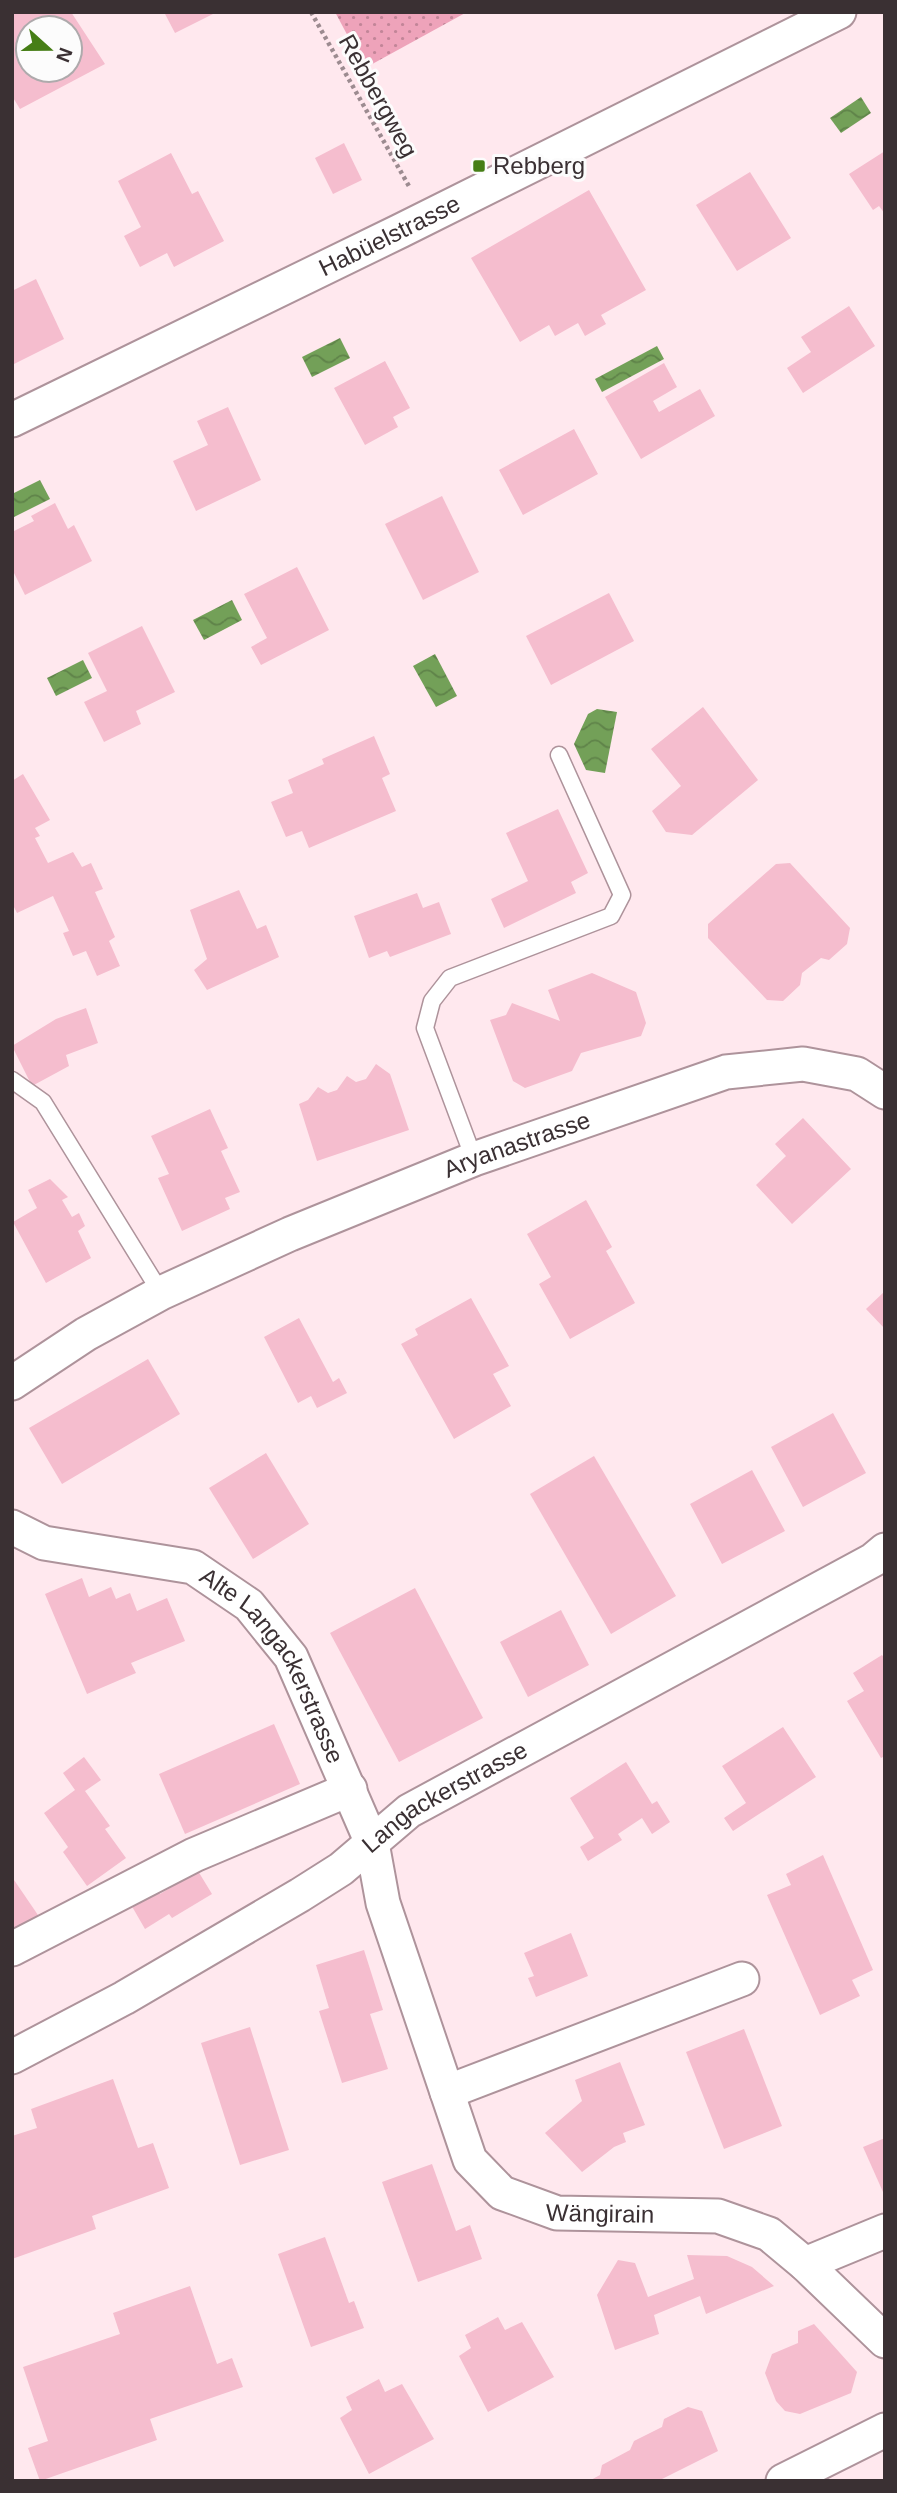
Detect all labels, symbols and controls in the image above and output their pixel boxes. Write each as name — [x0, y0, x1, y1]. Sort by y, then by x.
north arrow — [14, 14, 84, 84]
street label: Rebbergweg — [334, 30, 423, 162]
text: N — [52, 45, 77, 65]
place label: Rebberg — [493, 152, 585, 179]
marker: Rebberg — [471, 158, 487, 174]
street label: Habüelstrasse — [314, 189, 464, 281]
street label: Aryanastrasse — [440, 1106, 594, 1183]
street label: Alte Langackerstrasse — [195, 1562, 350, 1767]
street label: Langackerstrasse — [356, 1736, 532, 1858]
street label: Wängirain — [546, 2199, 654, 2228]

